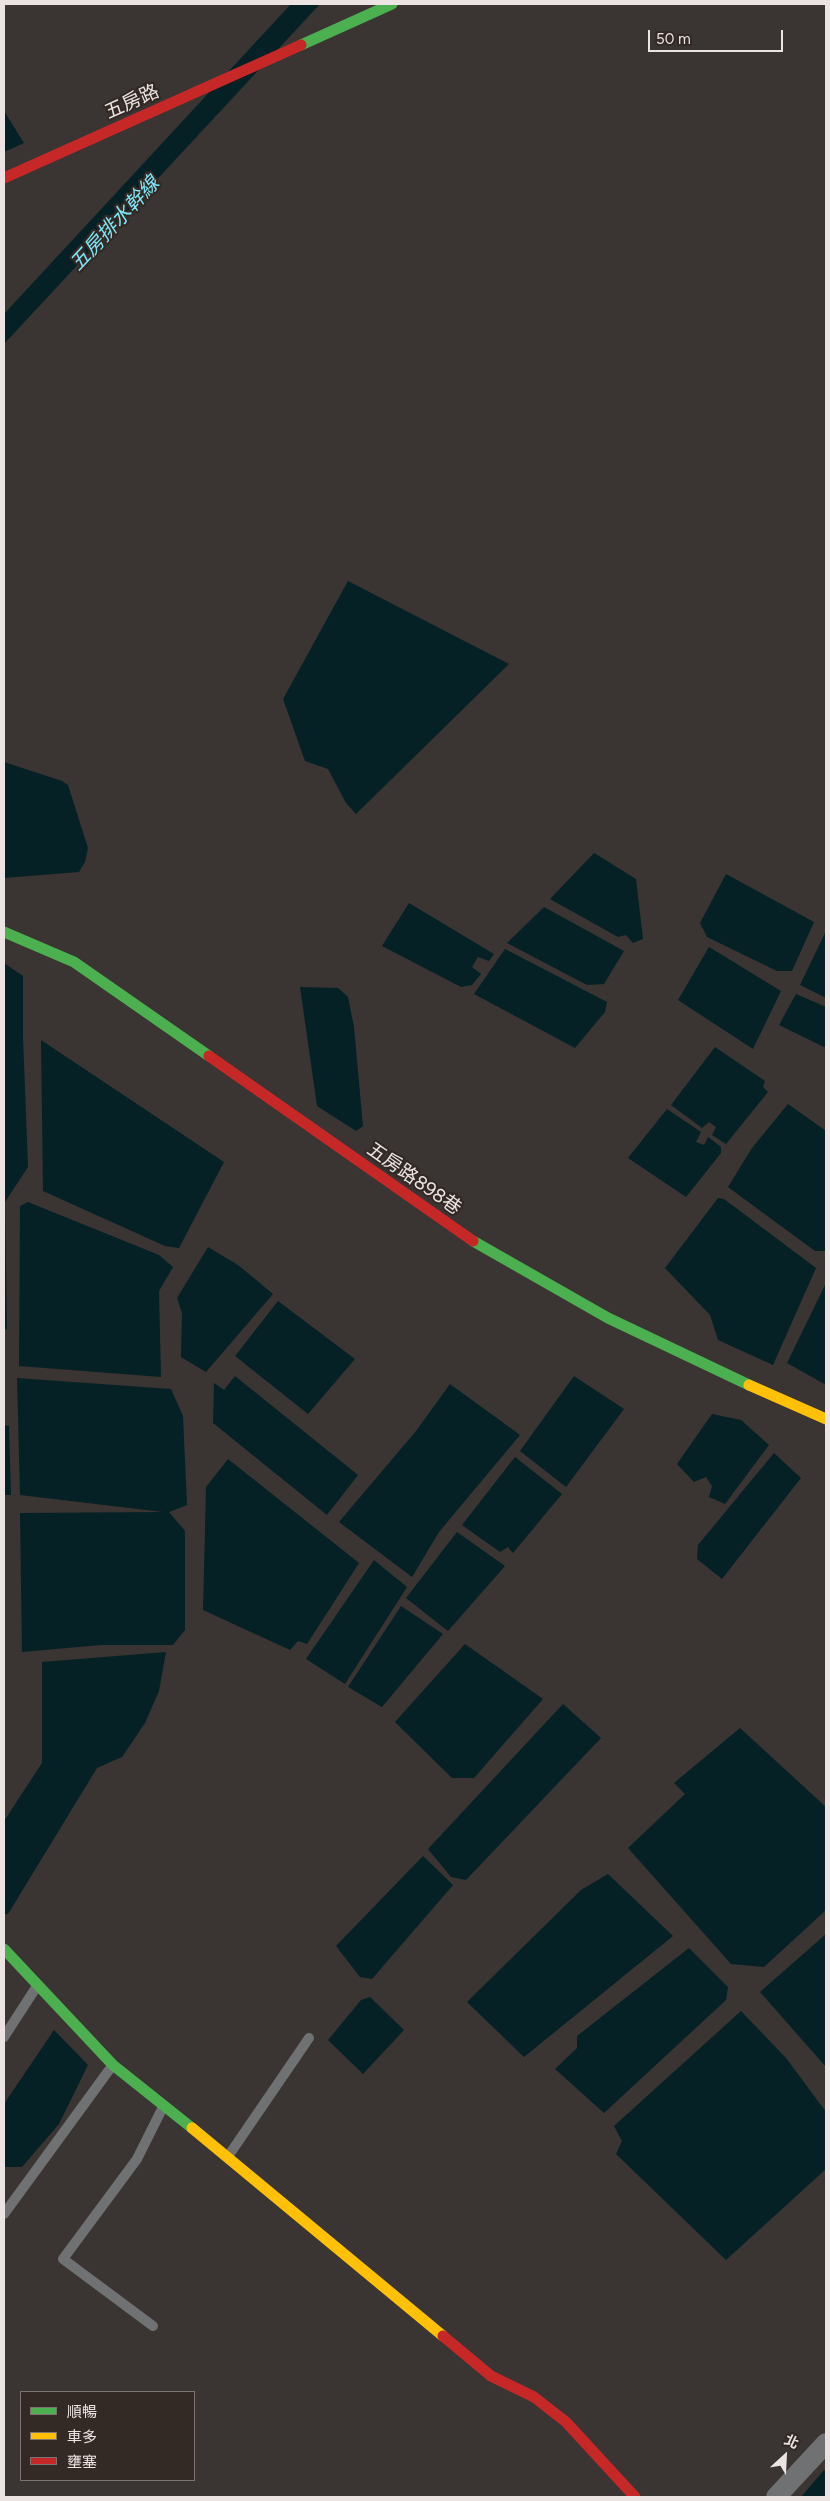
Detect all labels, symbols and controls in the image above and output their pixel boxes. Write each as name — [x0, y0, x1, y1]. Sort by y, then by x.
scale bar — [650, 20, 785, 52]
text: 50 m — [656, 30, 691, 48]
street label: 五房路 — [101, 80, 163, 124]
water label: 五房排水幹線 — [65, 172, 165, 276]
street label: 五房路898巷 — [362, 1138, 466, 1220]
legend — [20, 2391, 195, 2481]
text: 順暢 — [67, 2403, 97, 2421]
text: 車多 — [67, 2428, 97, 2446]
north arrow — [760, 2431, 810, 2481]
text: 北 — [782, 2431, 801, 2453]
text: 壅塞 — [67, 2453, 97, 2471]

